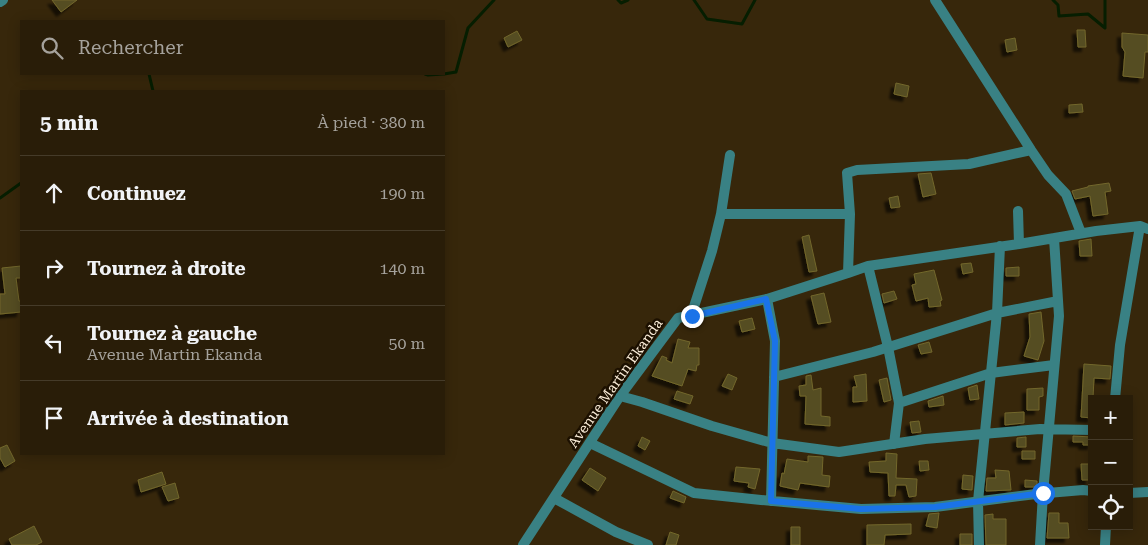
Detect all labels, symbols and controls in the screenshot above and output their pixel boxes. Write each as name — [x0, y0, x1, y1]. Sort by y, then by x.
search box — [20, 20, 445, 75]
icon: search — [38, 34, 66, 62]
text: Rechercher — [78, 36, 184, 59]
text: 5 min — [40, 111, 98, 135]
text: À pied · 380 m — [317, 113, 425, 132]
icon: ahead — [40, 179, 68, 207]
text: Continuez — [87, 182, 186, 205]
text: 190 m — [379, 184, 425, 203]
icon: right — [40, 254, 68, 282]
text: Tournez à droite — [87, 257, 246, 280]
text: 140 m — [379, 259, 425, 278]
route end — [681, 305, 704, 328]
street label: Avenue Martin Ekanda — [564, 315, 666, 450]
text: Tournez à gauche — [87, 322, 257, 345]
icon: left — [40, 329, 68, 357]
text: 50 m — [388, 334, 425, 353]
text: Avenue Martin Ekanda — [87, 345, 262, 364]
map controls — [1088, 395, 1133, 530]
button: + — [1088, 395, 1133, 440]
icon: arrive — [40, 404, 68, 432]
text: Arrivée à destination — [87, 407, 289, 430]
button: − — [1088, 440, 1133, 485]
route start — [1032, 482, 1055, 505]
button: locate — [1088, 485, 1133, 530]

